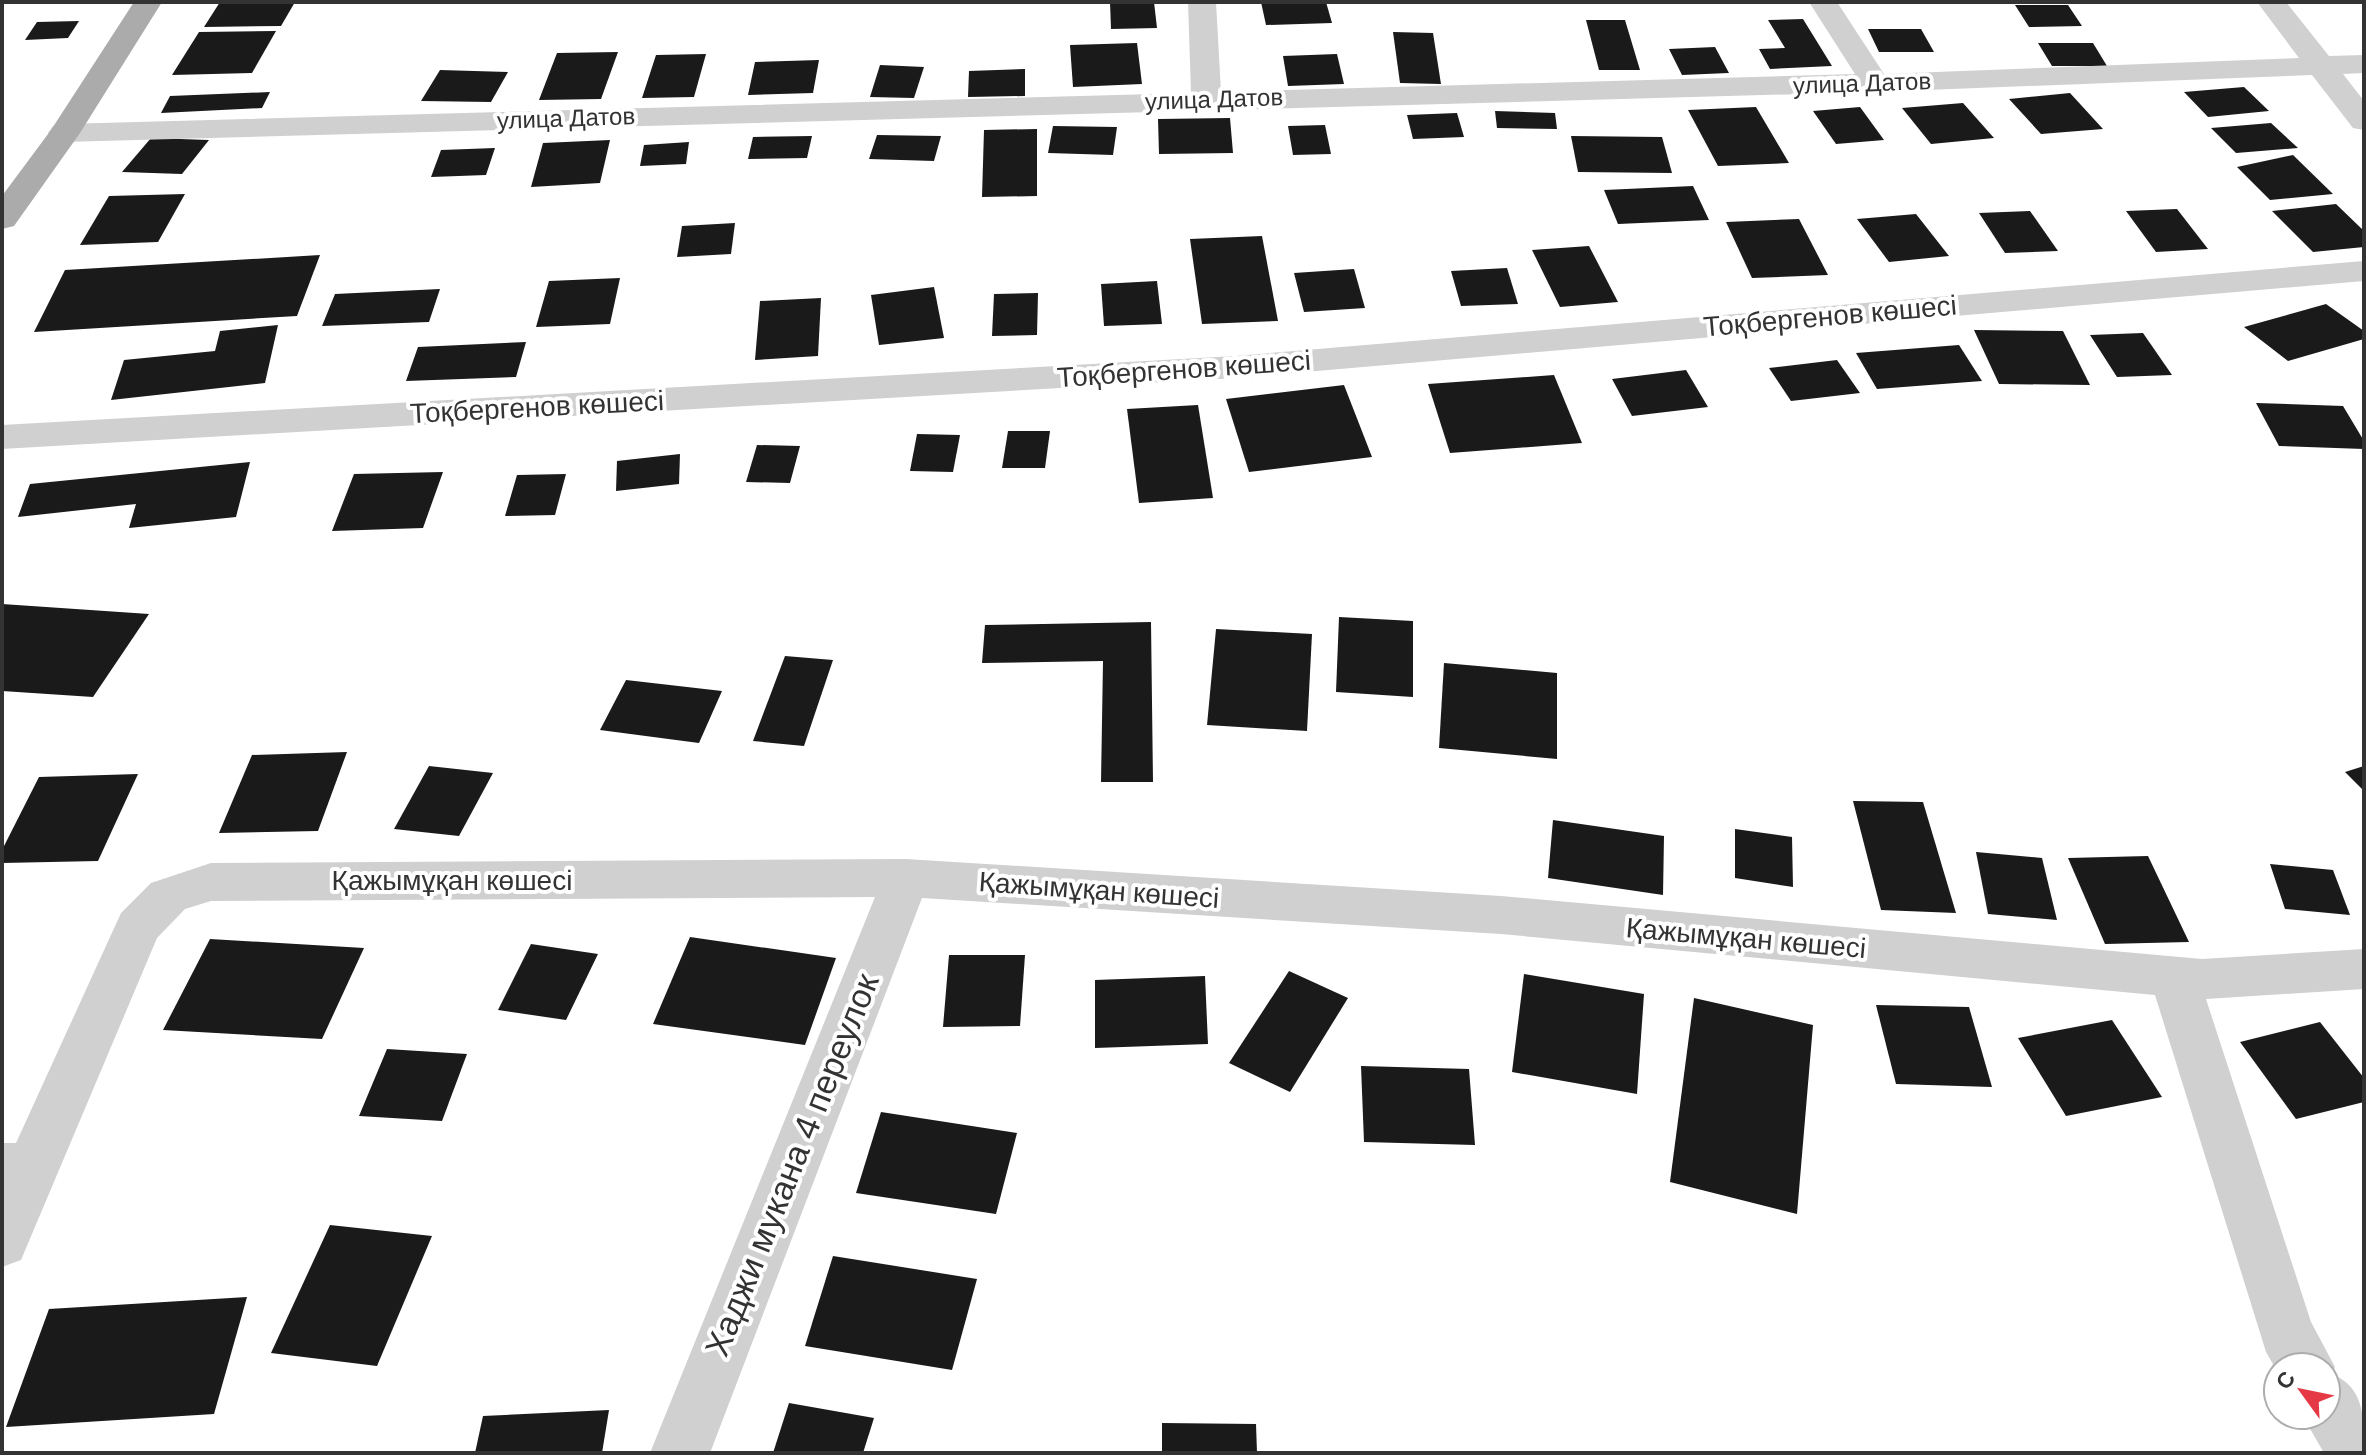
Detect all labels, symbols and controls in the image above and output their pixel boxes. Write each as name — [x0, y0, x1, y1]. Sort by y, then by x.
street label: улица Датов — [1792, 65, 1932, 101]
street label: улица Датов — [1144, 81, 1284, 117]
street label: улица Датов — [496, 100, 636, 136]
street label: Тоқбергенов көшесі — [1702, 286, 1958, 346]
street label: Тоқбергенов көшесі — [1056, 342, 1312, 396]
street label: Тоқбергенов көшесі — [409, 382, 665, 432]
street label: Қажымұқан көшесі — [332, 862, 572, 899]
street label: Қажымұқан көшесі — [978, 863, 1220, 917]
street label: Қажымұқан көшесі — [1624, 909, 1868, 967]
street label: Хаджи мукана 4 переулок — [695, 966, 890, 1363]
north arrow — [2262, 1351, 2342, 1431]
text: С — [2269, 1366, 2302, 1395]

